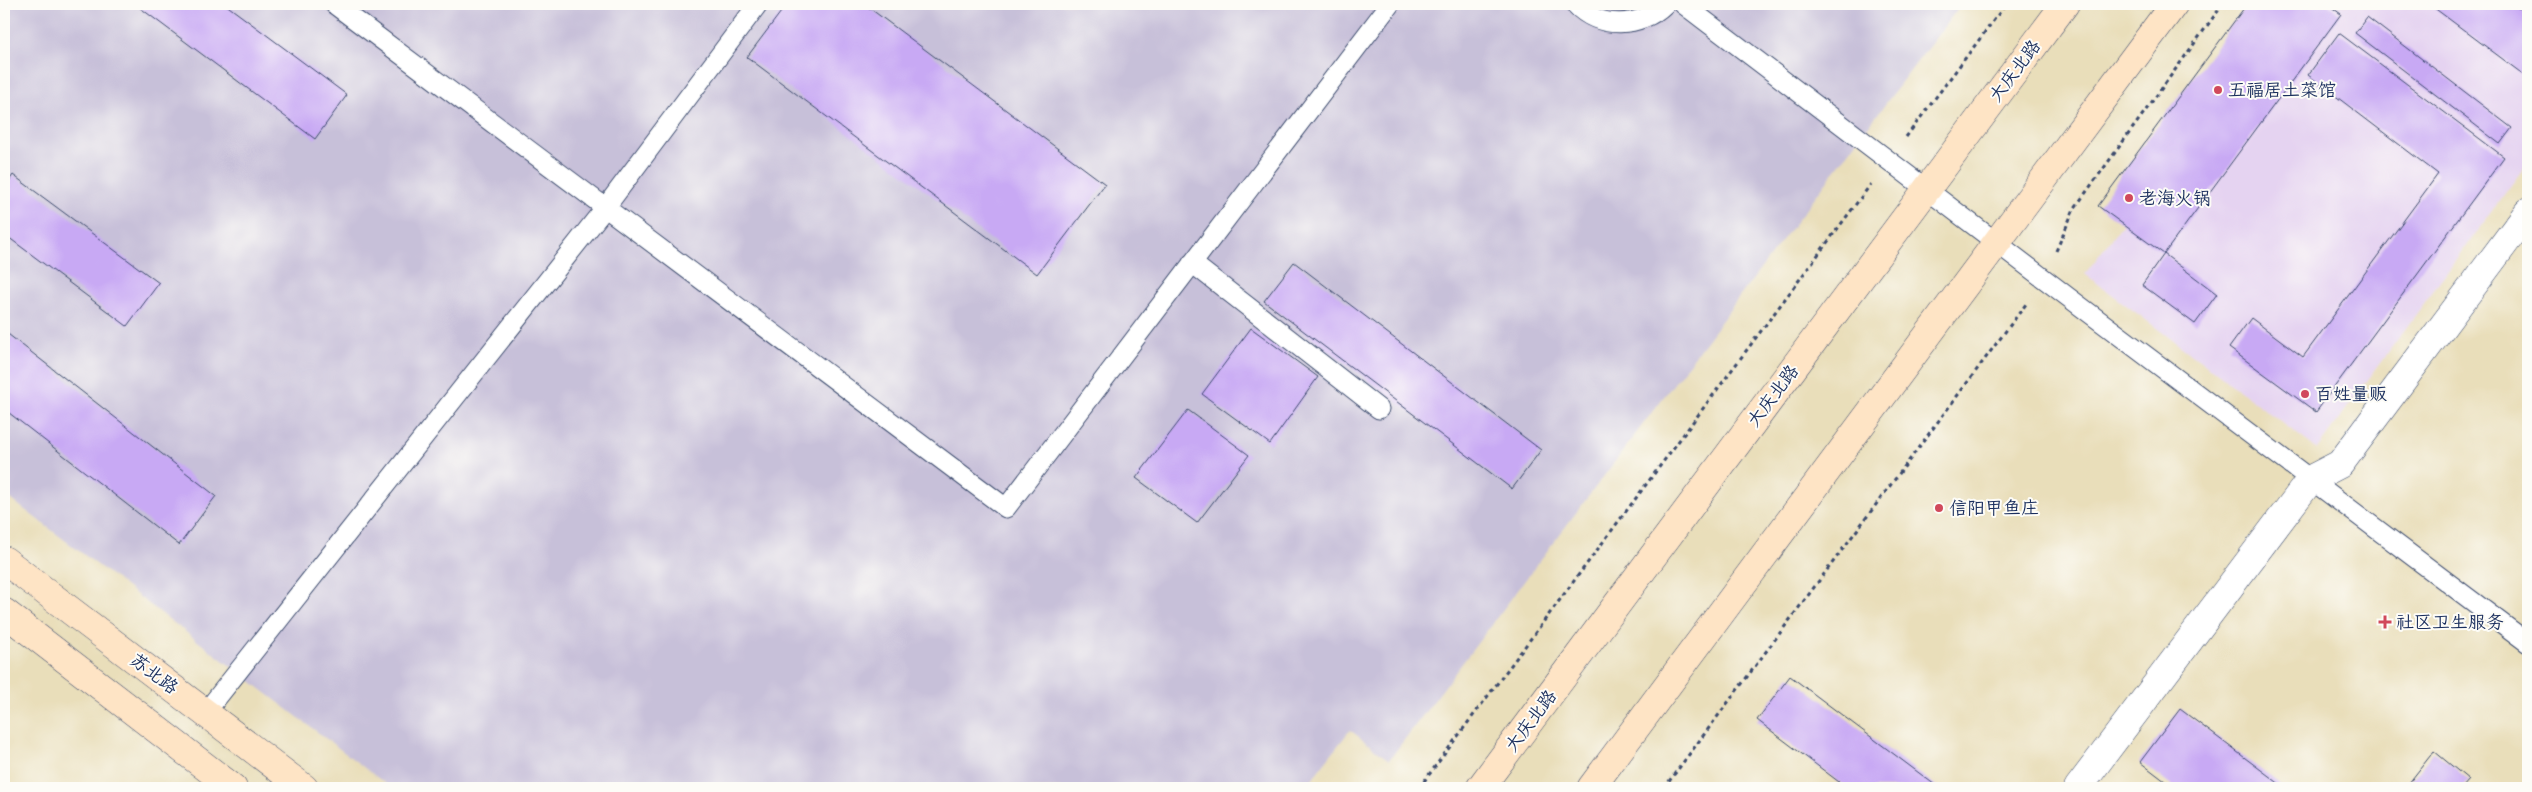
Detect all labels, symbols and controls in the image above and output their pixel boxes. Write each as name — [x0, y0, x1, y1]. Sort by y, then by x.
street label: 大庆北路 — [1984, 35, 2046, 107]
place label: 五福居土菜馆 — [2228, 79, 2336, 102]
marker: 五福居土菜馆 — [2212, 84, 2224, 96]
place label: 老海火锅 — [2139, 187, 2211, 210]
marker: 老海火锅 — [2123, 192, 2135, 204]
street label: 大庆北路 — [1742, 360, 1804, 432]
place label: 百姓量贩 — [2315, 383, 2387, 406]
marker: 百姓量贩 — [2299, 388, 2311, 400]
place label: 信阳甲鱼庄 — [1949, 497, 2039, 520]
marker: 信阳甲鱼庄 — [1933, 502, 1945, 514]
place label: 社区卫生服务 — [2396, 611, 2504, 634]
marker: 社区卫生服务 — [2378, 615, 2392, 629]
street label: 苏北路 — [126, 649, 182, 699]
street label: 大庆北路 — [1500, 685, 1562, 757]

